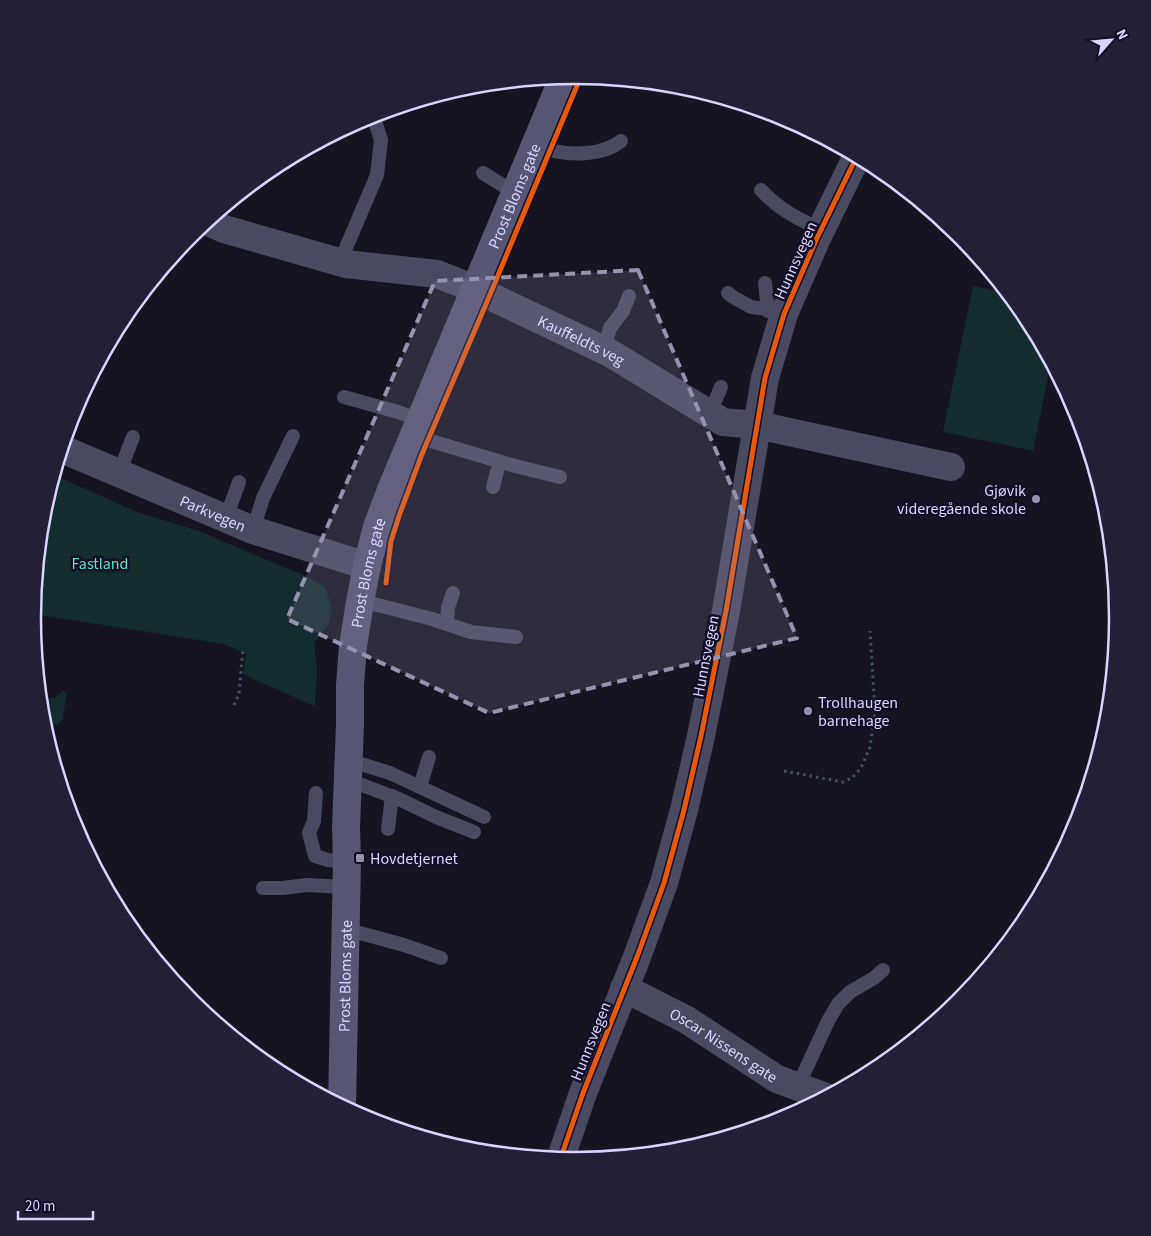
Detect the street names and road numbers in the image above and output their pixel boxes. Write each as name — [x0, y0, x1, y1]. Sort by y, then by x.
street label: Prost Bloms gate — [483, 140, 547, 252]
street label: Hunnsvegen — [769, 218, 823, 303]
street label: Kauffeldts veg — [534, 310, 629, 371]
street label: Parkvegen — [176, 490, 249, 538]
street label: Prost Bloms gate — [346, 515, 392, 630]
street label: Hunnsvegen — [687, 613, 725, 699]
street label: Prost Bloms gate — [334, 920, 358, 1032]
street label: Hunnsvegen — [565, 999, 617, 1084]
street label: Oscar Nissens gate — [666, 1003, 782, 1089]

